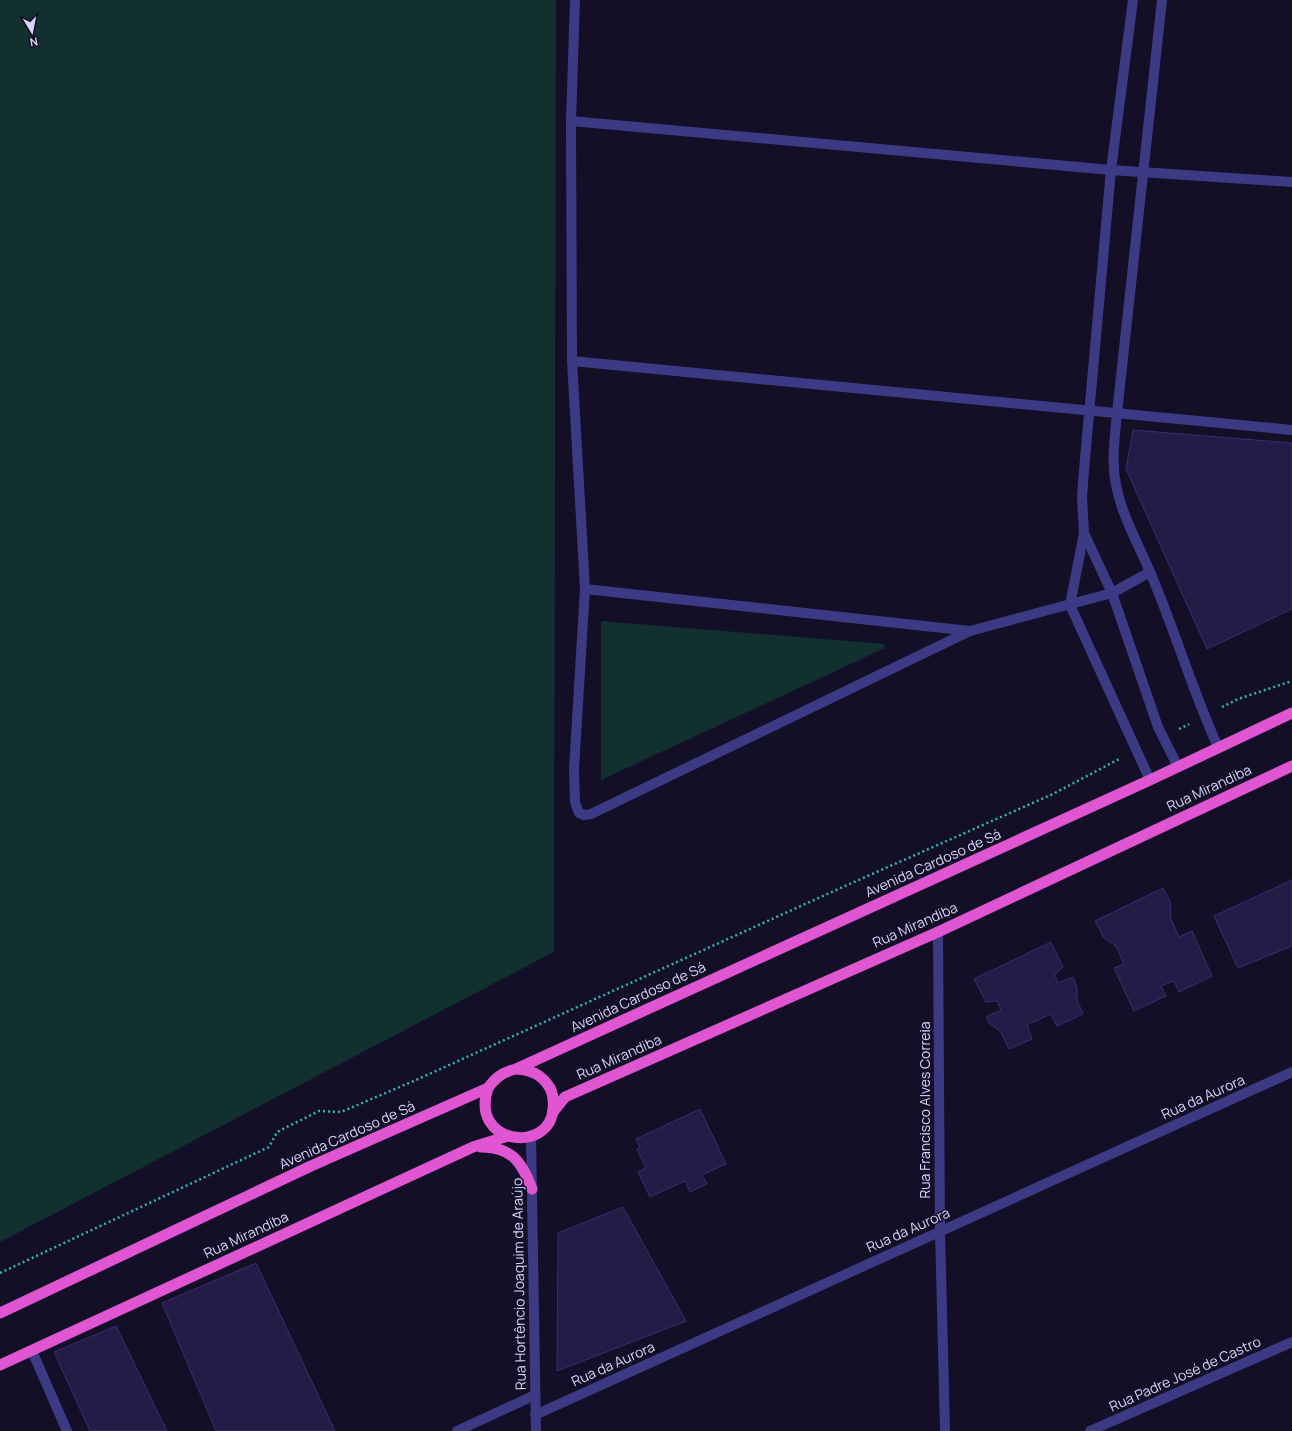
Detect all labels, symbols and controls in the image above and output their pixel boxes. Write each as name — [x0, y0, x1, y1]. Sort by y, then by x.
north arrow — [12, 12, 52, 52]
text: N — [29, 34, 39, 50]
street label: Rua Mirandiba — [1163, 760, 1254, 815]
street label: Avenida Cardoso de Sá — [862, 824, 1004, 901]
street label: Rua Mirandiba — [869, 897, 960, 952]
street label: Avenida Cardoso de Sá — [567, 957, 708, 1036]
street label: Rua Francisco Alves Correia — [915, 1021, 934, 1199]
street label: Rua Mirandiba — [573, 1029, 664, 1084]
street label: Rua da Aurora — [1158, 1070, 1248, 1123]
street label: Avenida Cardoso de Sá — [276, 1096, 418, 1173]
street label: Rua Hortêncio Joaquim de Araújo — [507, 1178, 530, 1390]
street label: Rua da Aurora — [863, 1203, 953, 1256]
street label: Rua Mirandiba — [200, 1207, 291, 1262]
street label: Rua Padre José de Castro — [1106, 1331, 1264, 1416]
street label: Rua da Aurora — [568, 1337, 658, 1390]

